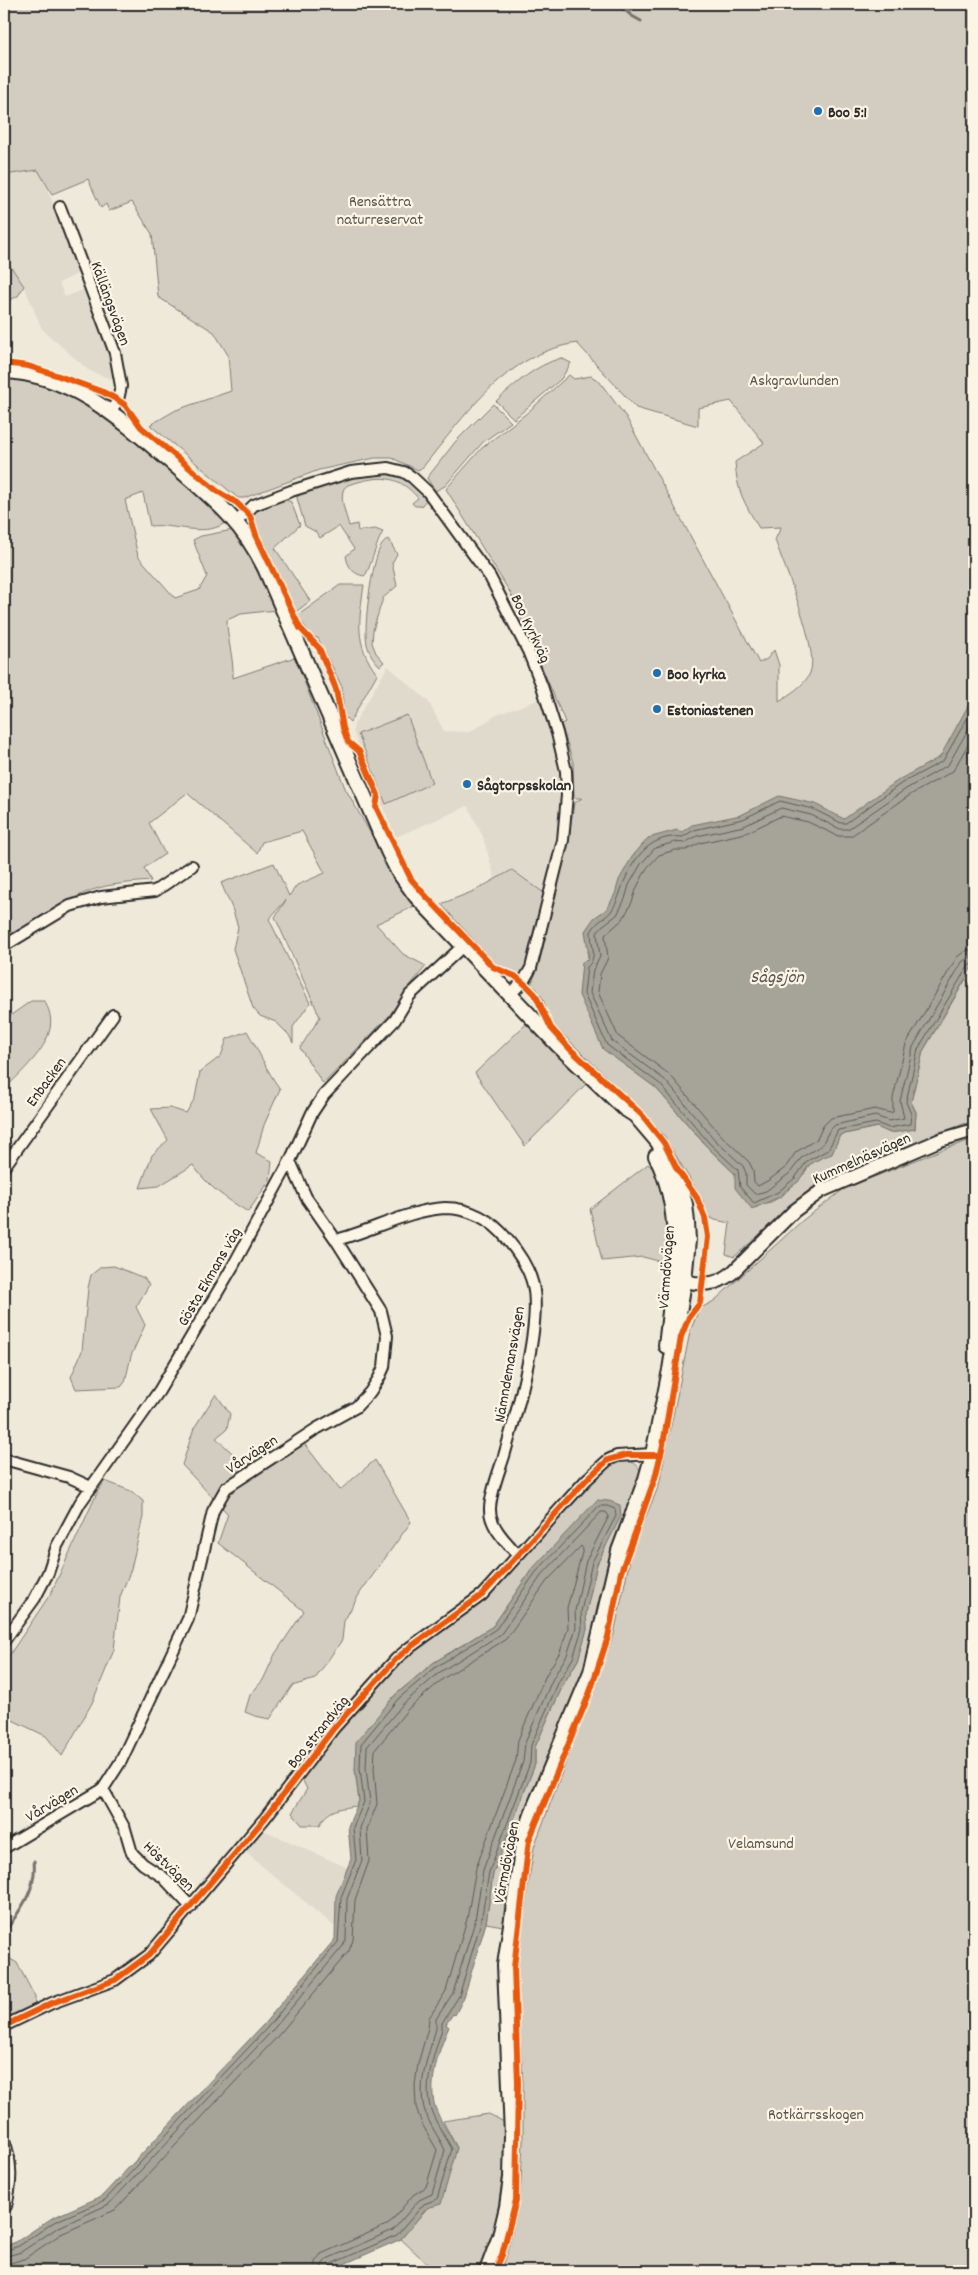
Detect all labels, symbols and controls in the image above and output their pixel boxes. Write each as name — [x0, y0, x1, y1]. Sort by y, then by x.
place label: Boo 5:1 — [828, 102, 867, 125]
marker: Boo 5:1 — [812, 105, 824, 117]
park label: Rensättra naturreservat — [337, 191, 423, 232]
street label: Källängsvägen — [84, 258, 136, 349]
park label: Askgravlunden — [749, 370, 839, 393]
street label: Boo Kyrkväg — [504, 591, 556, 667]
place label: Boo kyrka — [667, 664, 727, 687]
marker: Boo kyrka — [651, 667, 663, 679]
place label: Estoniastenen — [667, 700, 753, 723]
marker: Estoniastenen — [651, 703, 663, 715]
place label: Sågtorpsskolan — [477, 775, 571, 798]
marker: Sågtorpsskolan — [461, 778, 473, 790]
water label: Sågsjön — [750, 966, 804, 991]
street label: Enbacken — [21, 1053, 73, 1112]
street label: Kummelnäsvägen — [809, 1127, 915, 1191]
street label: Gösta Ekmans väg — [173, 1224, 248, 1331]
street label: Värmdövägen — [653, 1225, 682, 1310]
street label: Nämndemansvägen — [489, 1305, 532, 1424]
street label: Vårvägen — [222, 1430, 283, 1480]
street label: Boo strandväg — [282, 1691, 356, 1774]
street label: Vårvägen — [22, 1779, 83, 1829]
street label: Värmdövägen — [488, 1819, 527, 1906]
park label: Velamsund — [728, 1833, 794, 1856]
street label: Höstvägen — [137, 1836, 199, 1897]
park label: Rotkärrsskogen — [768, 2104, 864, 2127]

